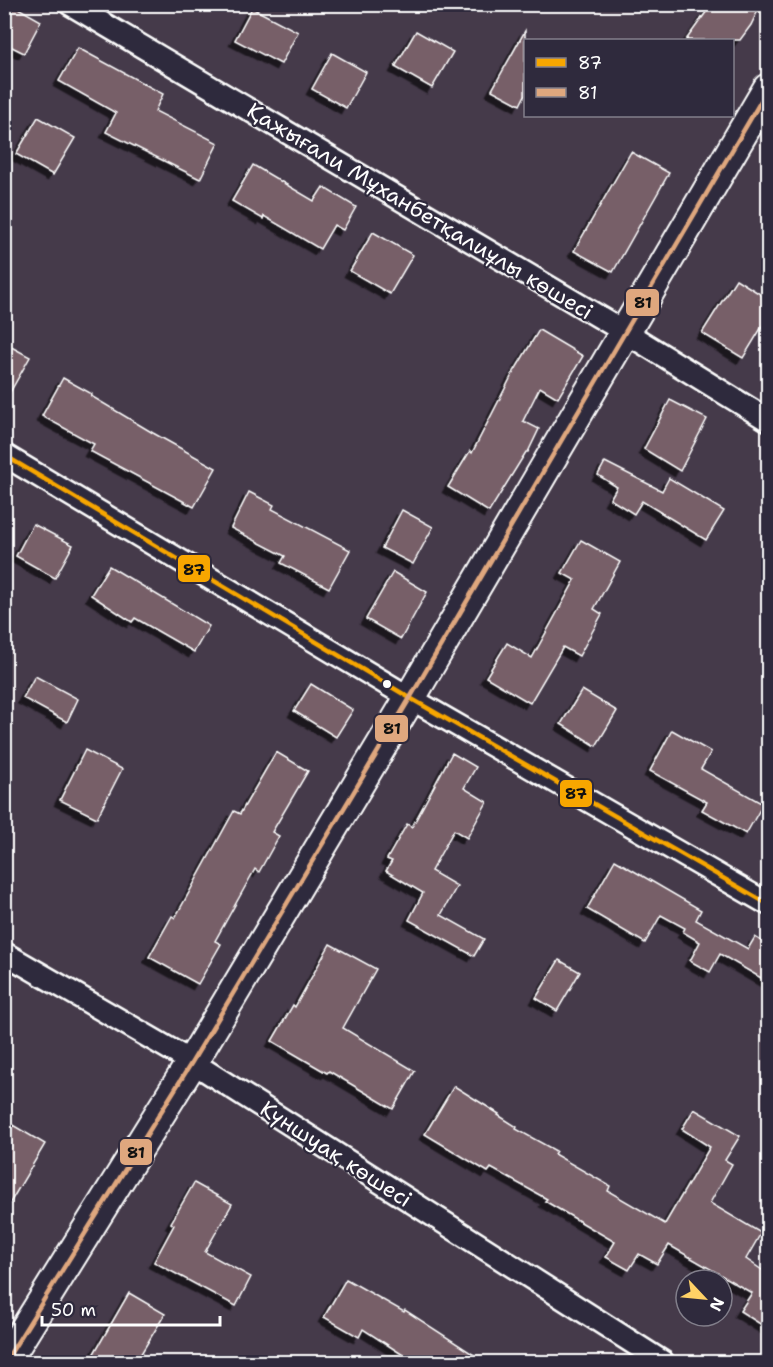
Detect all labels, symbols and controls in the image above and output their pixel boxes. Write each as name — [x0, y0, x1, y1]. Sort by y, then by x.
legend — [524, 39, 734, 117]
text: 87 — [578, 51, 602, 75]
text: 81 — [578, 81, 597, 105]
street label: Қажығали Мұханбетқалиұлы көшесі — [242, 96, 598, 326]
line badge: 81 — [625, 288, 660, 317]
text: 81 — [634, 292, 652, 313]
line badge: 87 — [177, 554, 211, 583]
text: 87 — [183, 559, 205, 580]
unlabelled marker — [381, 678, 393, 690]
line badge: 81 — [374, 714, 409, 743]
text: 81 — [383, 718, 401, 739]
line badge: 87 — [559, 779, 593, 808]
text: 87 — [565, 783, 587, 804]
street label: Күншуақ көшесі — [255, 1094, 417, 1214]
line badge: 81 — [119, 1138, 153, 1166]
text: 81 — [127, 1142, 145, 1163]
north arrow — [674, 1268, 734, 1328]
scale bar — [42, 1289, 220, 1327]
text: N — [705, 1294, 729, 1315]
text: 50 m — [51, 1298, 96, 1322]

